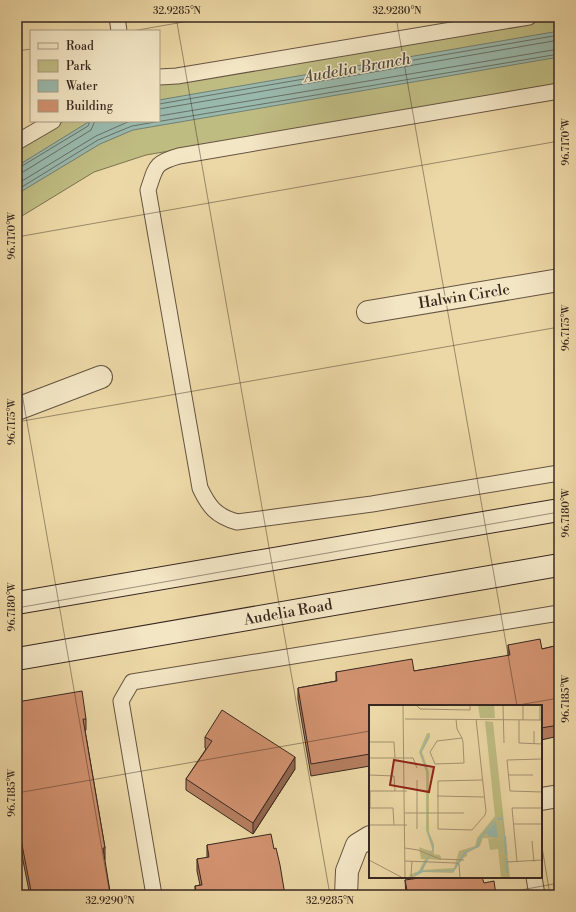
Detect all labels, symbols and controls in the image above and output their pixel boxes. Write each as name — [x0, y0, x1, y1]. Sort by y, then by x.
text: 32.9285°N — [153, 5, 202, 17]
text: 32.9280°N — [372, 5, 422, 17]
legend — [30, 30, 160, 122]
text: Road — [66, 39, 94, 54]
water label: Audelia Branch — [300, 49, 412, 88]
text: Park — [66, 59, 92, 74]
text: Water — [65, 79, 98, 94]
text: Building — [65, 99, 114, 114]
text: 96.7170°W — [560, 117, 572, 166]
text: 96.7170°W — [6, 211, 18, 260]
street label: Halwin Circle — [417, 280, 511, 313]
text: 96.7175°W — [560, 304, 572, 351]
text: 96.7175°W — [6, 398, 18, 445]
text: 96.7180°W — [560, 487, 572, 538]
text: 96.7180°W — [6, 581, 18, 632]
street label: Audelia Road — [241, 595, 334, 630]
text: 96.7185°W — [560, 674, 572, 723]
inset map — [369, 705, 542, 878]
text: 96.7185°W — [6, 768, 18, 817]
text: 32.9290°N — [86, 895, 135, 907]
text: 32.9285°N — [306, 895, 355, 907]

